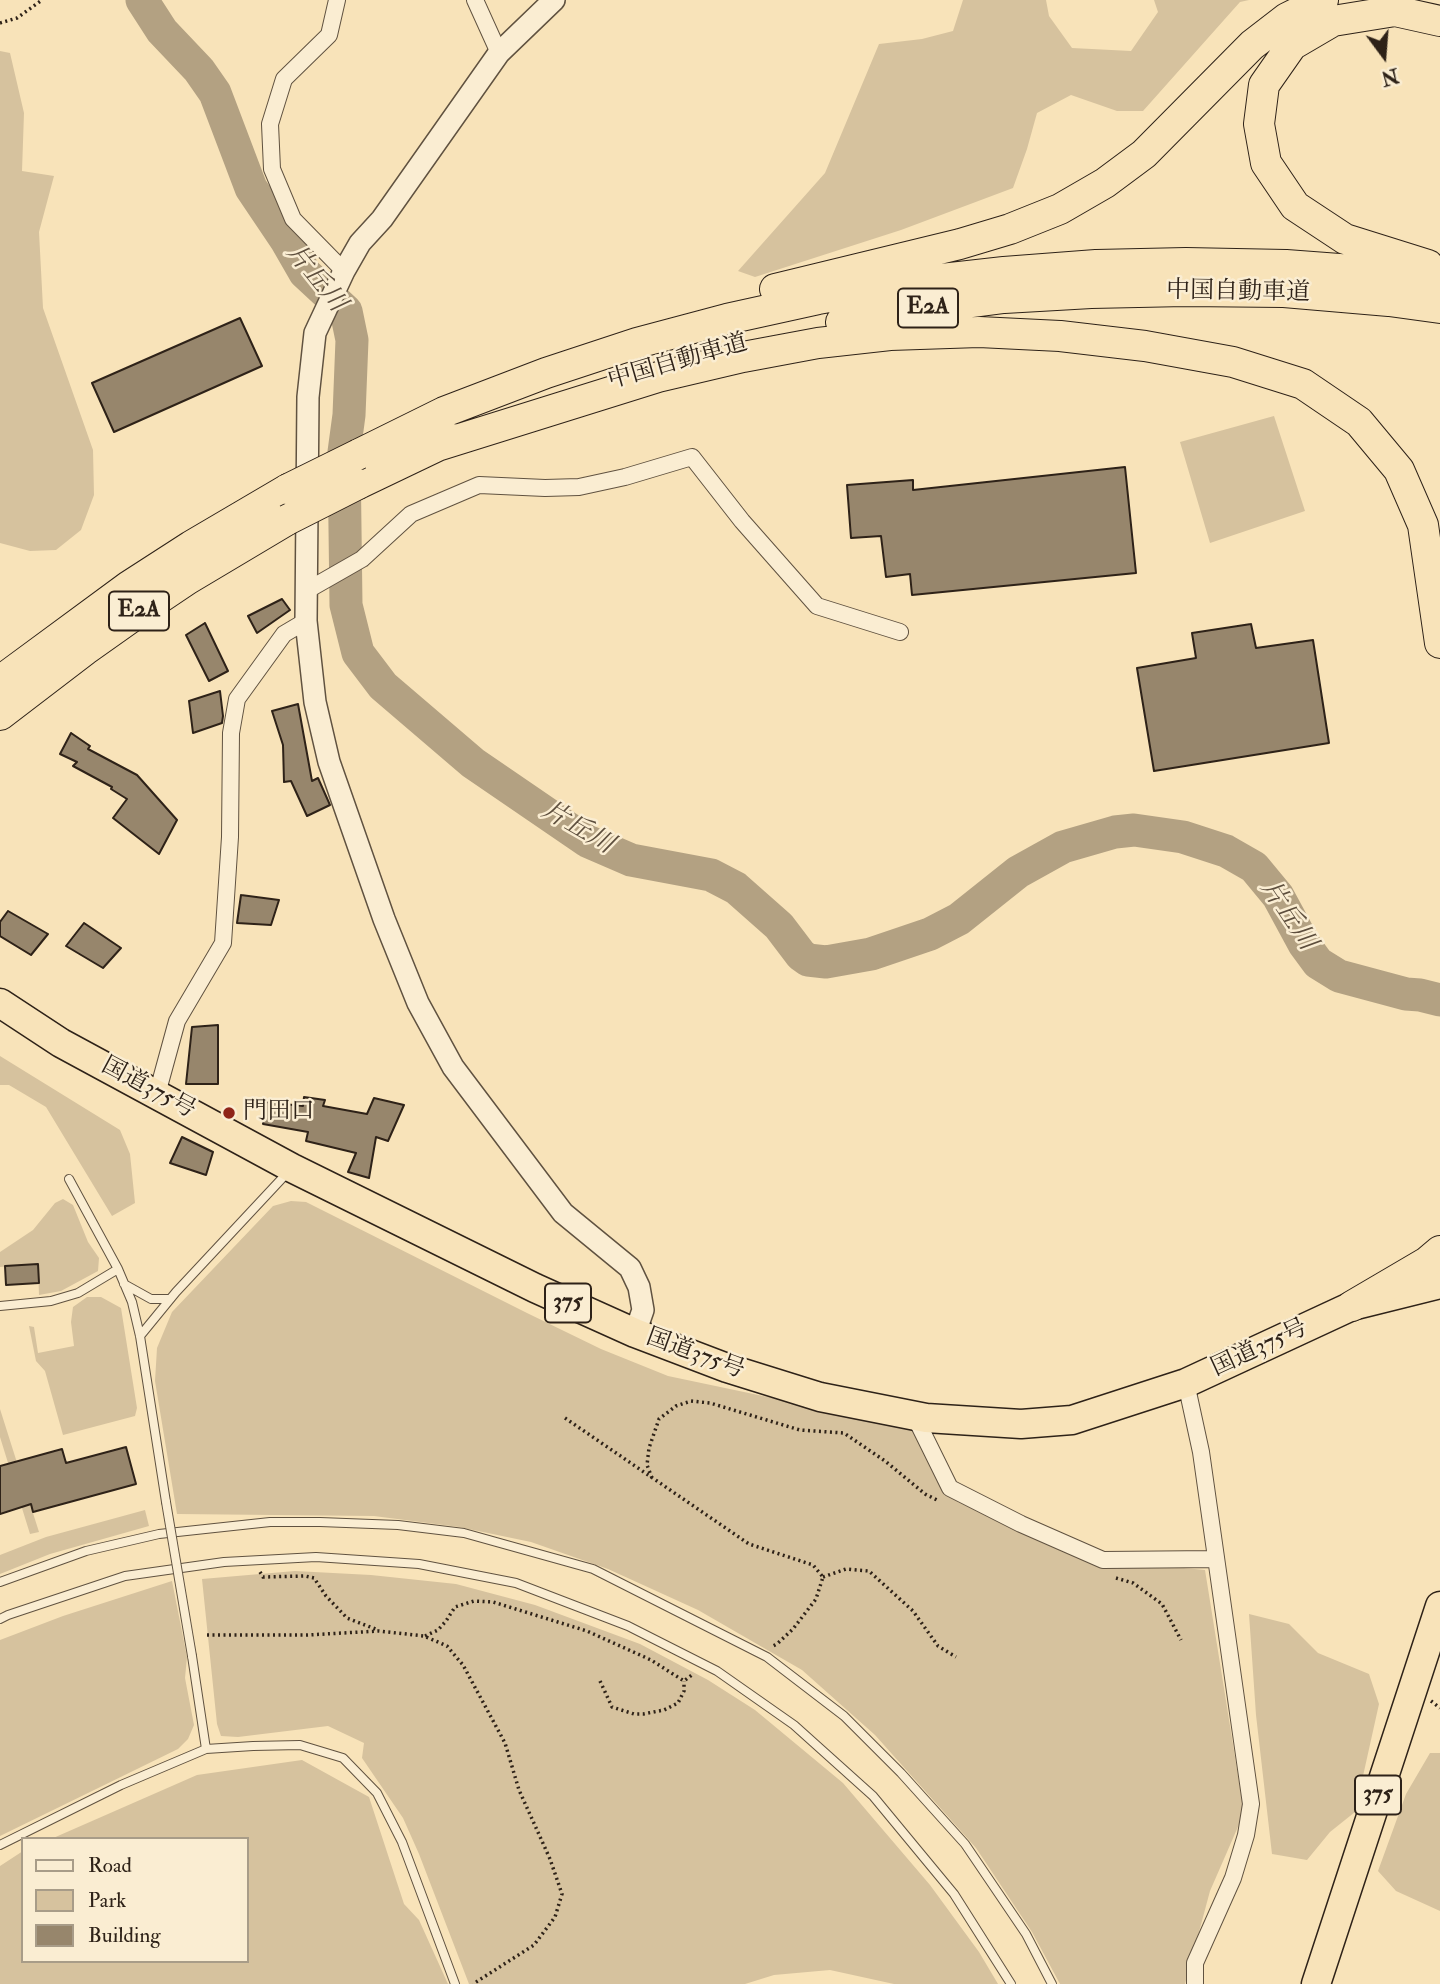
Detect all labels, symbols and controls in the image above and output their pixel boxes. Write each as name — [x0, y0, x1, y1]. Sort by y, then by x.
north arrow — [1349, 21, 1419, 91]
text: N — [1378, 62, 1401, 90]
water label: 片丘川 — [278, 239, 352, 319]
street label: 中国自動車道 — [1166, 277, 1310, 309]
road number: E2A — [898, 288, 958, 328]
street label: 中国自動車道 — [605, 329, 751, 397]
road number: E2A — [109, 592, 169, 631]
water label: 片丘川 — [535, 796, 619, 862]
water label: 片丘川 — [1252, 875, 1322, 957]
street label: 国道375号 — [96, 1052, 200, 1126]
place label: 門田口 — [243, 1099, 315, 1127]
marker: 門田口 — [221, 1105, 237, 1121]
road number: 375 — [545, 1284, 591, 1322]
street label: 国道375号 — [1207, 1314, 1313, 1384]
street label: 国道375号 — [642, 1324, 748, 1386]
road number: 375 — [1355, 1776, 1401, 1814]
legend — [21, 1837, 248, 1963]
text: Road — [88, 1852, 132, 1879]
text: Park — [88, 1887, 126, 1914]
text: Building — [88, 1922, 161, 1949]

